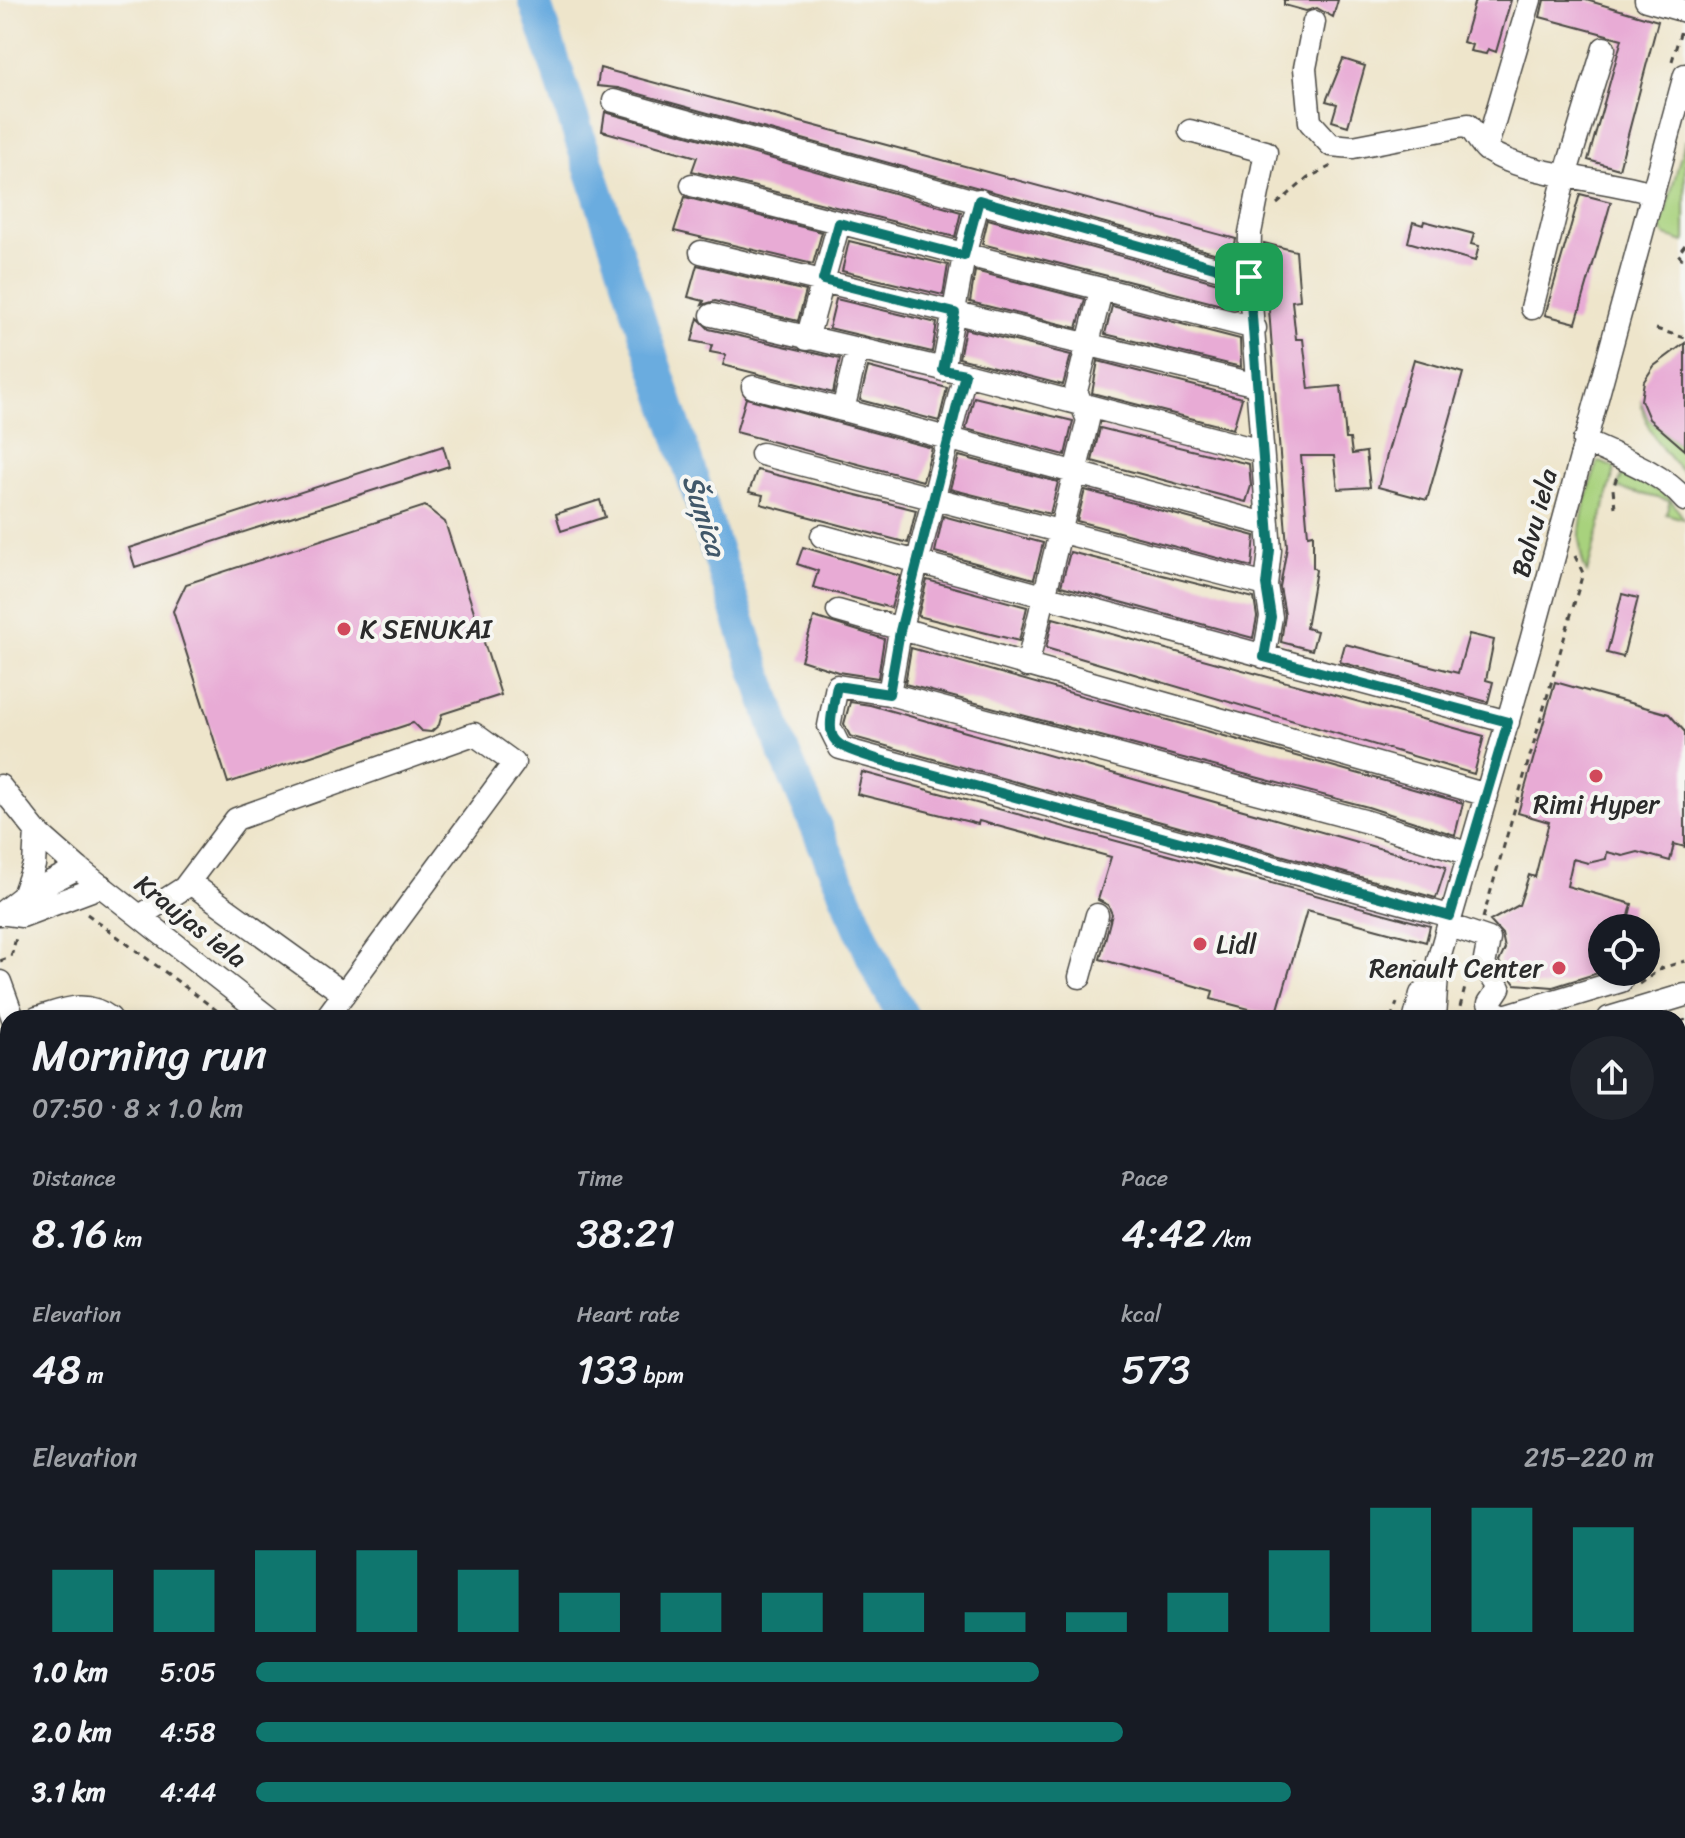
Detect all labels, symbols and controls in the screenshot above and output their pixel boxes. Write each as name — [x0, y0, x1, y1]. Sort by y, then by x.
pin — [1215, 243, 1283, 311]
icon: arrive — [1227, 255, 1271, 299]
street label: Balvu iela — [1497, 463, 1571, 582]
water label: Šuņica — [668, 468, 742, 565]
place label: K SENUKAI — [360, 606, 493, 652]
marker: K SENUKAI — [335, 620, 353, 638]
marker: Rimi Hyper — [1587, 767, 1605, 785]
place label: Rimi Hyper — [1533, 781, 1660, 827]
street label: Kraujas iela — [124, 862, 258, 980]
map controls — [1588, 914, 1660, 986]
button: locate — [1588, 914, 1660, 986]
place label: Lidl — [1216, 921, 1257, 967]
marker: Lidl — [1191, 935, 1209, 953]
place label: Renault Center — [1369, 945, 1544, 991]
marker: Renault Center — [1550, 959, 1568, 977]
text: Morning run — [32, 1016, 267, 1094]
button: share — [1570, 1036, 1654, 1120]
text: 07:50 · 8 × 1.0 km — [32, 1085, 244, 1131]
text: Distance — [32, 1159, 116, 1198]
text: Time — [577, 1159, 623, 1198]
text: Pace — [1121, 1159, 1168, 1198]
text: 8.16 — [32, 1198, 108, 1269]
text: 38:21 — [577, 1198, 675, 1269]
text: 4:42 — [1121, 1198, 1207, 1269]
text: km — [108, 1220, 142, 1259]
text: /km — [1207, 1220, 1252, 1259]
text: Elevation — [32, 1295, 121, 1334]
text: Heart rate — [577, 1295, 680, 1334]
text: kcal — [1121, 1295, 1161, 1334]
text: 48 — [32, 1334, 81, 1405]
text: 133 — [577, 1334, 638, 1405]
text: 573 — [1121, 1334, 1191, 1405]
text: m — [81, 1356, 104, 1395]
text: bpm — [638, 1356, 684, 1395]
text: Elevation — [32, 1434, 137, 1480]
text: 215–220 m — [1524, 1434, 1654, 1480]
text: 1.0 km — [32, 1649, 108, 1695]
text: 5:05 — [160, 1649, 216, 1695]
text: 2.0 km — [32, 1709, 112, 1755]
text: 4:58 — [160, 1709, 216, 1755]
text: 3.1 km — [32, 1769, 106, 1815]
text: 4:44 — [160, 1769, 217, 1815]

